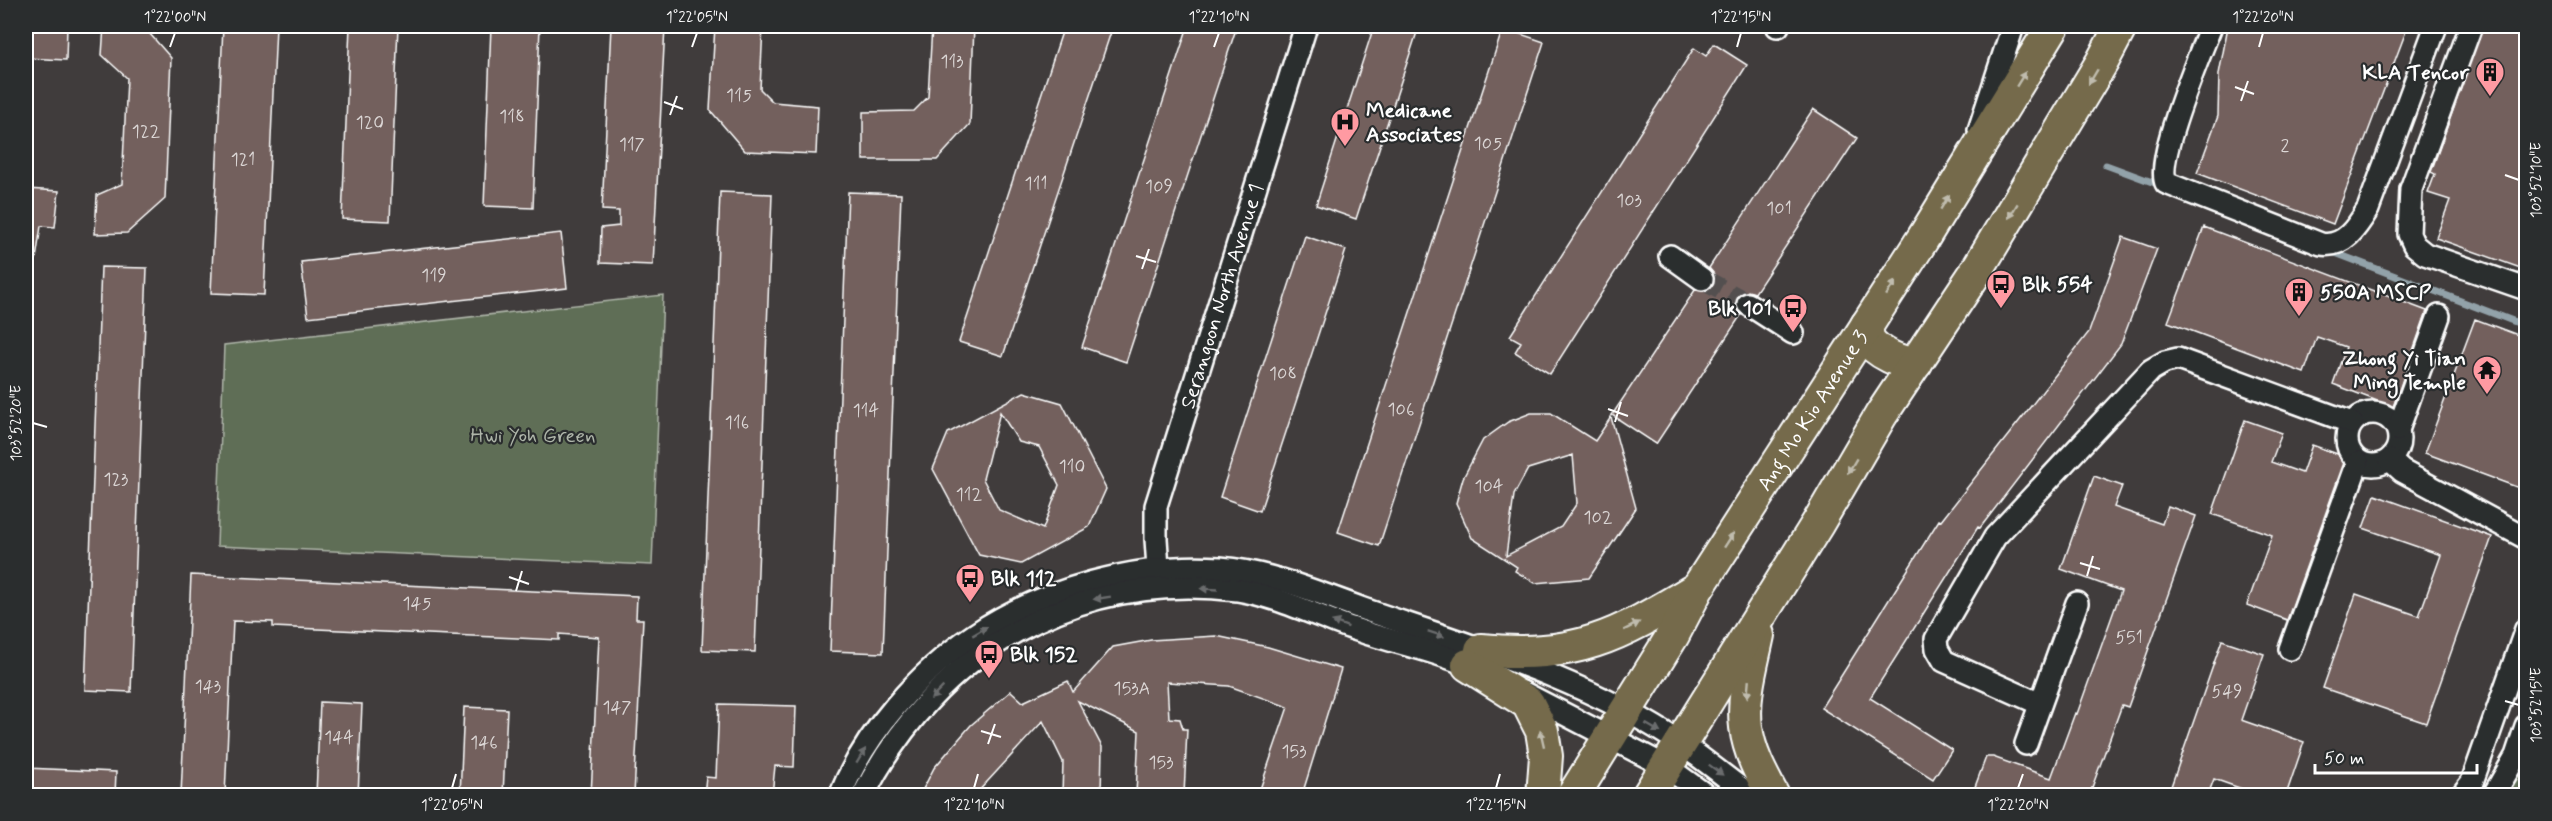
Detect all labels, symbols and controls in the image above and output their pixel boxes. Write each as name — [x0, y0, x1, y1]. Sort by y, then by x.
text: 1°22'00"N — [144, 8, 206, 28]
text: 1°22'05"N — [666, 8, 728, 28]
text: 1°22'10"N — [1189, 8, 1249, 28]
text: 1°22'15"N — [1711, 8, 1771, 28]
text: 1°22'20"N — [2232, 8, 2294, 28]
house number: 113 — [940, 50, 964, 74]
building icon: KLA Tencor — [2474, 56, 2506, 98]
place label: KLA Tencor — [2362, 59, 2470, 87]
one-way arrow — [2088, 69, 2099, 85]
one-way arrow — [2015, 71, 2026, 87]
house number: 115 — [726, 84, 752, 108]
place label: Medicane Associates — [1366, 97, 1463, 149]
house number: 118 — [499, 105, 525, 129]
hospital icon: Medicane Associates — [1329, 106, 1361, 148]
house number: 120 — [356, 111, 384, 135]
house number: 122 — [132, 120, 160, 144]
house number: 105 — [1474, 132, 1502, 156]
house number: 117 — [619, 133, 645, 157]
house number: 2 — [2281, 134, 2290, 158]
text: 103°52'10"E — [2527, 142, 2547, 218]
house number: 121 — [231, 148, 255, 172]
house number: 111 — [1025, 172, 1047, 196]
house number: 109 — [1145, 175, 1173, 199]
street label: Serangoon North Avenue 1 — [1174, 180, 1271, 413]
house number: 103 — [1616, 189, 1642, 213]
one-way arrow — [1939, 194, 1950, 210]
house number: 101 — [1766, 197, 1792, 221]
one-way arrow — [2007, 203, 2018, 219]
house number: 119 — [421, 264, 447, 288]
bus stop icon: Blk 554 — [1985, 268, 2017, 310]
place label: Blk 554 — [2022, 271, 2093, 299]
building icon: 550A MSCP — [2283, 276, 2315, 318]
one-way arrow — [1886, 279, 1897, 296]
place label: 550A MSCP — [2320, 279, 2431, 307]
bus stop icon: Blk 101 — [1777, 292, 1809, 334]
place label: Blk 101 — [1708, 295, 1772, 323]
street label: Ang Mo Kio Avenue 3 — [1751, 325, 1875, 497]
place label: Zhong Yi Tian Ming Temple — [2342, 345, 2466, 399]
temple icon: Zhong Yi Tian Ming Temple — [2471, 354, 2503, 396]
house number: 108 — [1269, 362, 1297, 386]
text: 103°52'20"E — [7, 384, 27, 461]
house number: 106 — [1388, 398, 1414, 422]
house number: 114 — [853, 399, 880, 423]
house number: 116 — [725, 411, 749, 435]
park label: Hwi Yoh Green — [470, 422, 596, 450]
house number: 110 — [1059, 455, 1085, 479]
one-way arrow — [1846, 458, 1857, 474]
house number: 123 — [104, 468, 128, 492]
house number: 104 — [1475, 475, 1504, 499]
house number: 112 — [956, 483, 983, 507]
house number: 102 — [1583, 506, 1613, 530]
one-way arrow — [1723, 531, 1734, 548]
bus stop icon: Blk 112 — [954, 562, 986, 604]
place label: Blk 112 — [991, 565, 1057, 593]
one-way arrow — [1200, 584, 1219, 593]
house number: 145 — [403, 592, 431, 616]
one-way arrow — [1092, 593, 1111, 602]
one-way arrow — [1331, 619, 1349, 629]
one-way arrow — [1624, 621, 1641, 631]
one-way arrow — [972, 626, 988, 637]
house number: 551 — [2115, 626, 2143, 650]
one-way arrow — [1427, 630, 1445, 640]
bus stop icon: Blk 152 — [973, 638, 1005, 680]
place label: Blk 152 — [1010, 641, 1078, 669]
text: 103°52'15"E — [2527, 667, 2547, 743]
house number: 143 — [195, 675, 221, 699]
house number: 153A — [1114, 677, 1150, 701]
one-way arrow — [1743, 679, 1752, 698]
house number: 549 — [2211, 680, 2243, 704]
one-way arrow — [930, 686, 944, 700]
house number: 147 — [602, 696, 632, 720]
one-way arrow — [1645, 722, 1662, 732]
house number: 144 — [324, 726, 354, 750]
one-way arrow — [1537, 729, 1547, 747]
house number: 146 — [470, 731, 498, 755]
scale bar — [2315, 737, 2477, 775]
house number: 153 — [1282, 740, 1306, 764]
text: 50 m — [2324, 747, 2364, 771]
one-way arrow — [855, 748, 866, 764]
house number: 153 — [1149, 751, 1173, 775]
one-way arrow — [1708, 764, 1724, 776]
text: 1°22'05"N — [421, 796, 483, 816]
text: 1°22'10"N — [944, 796, 1004, 816]
text: 1°22'15"N — [1466, 796, 1526, 816]
text: 1°22'20"N — [1987, 796, 2049, 816]

